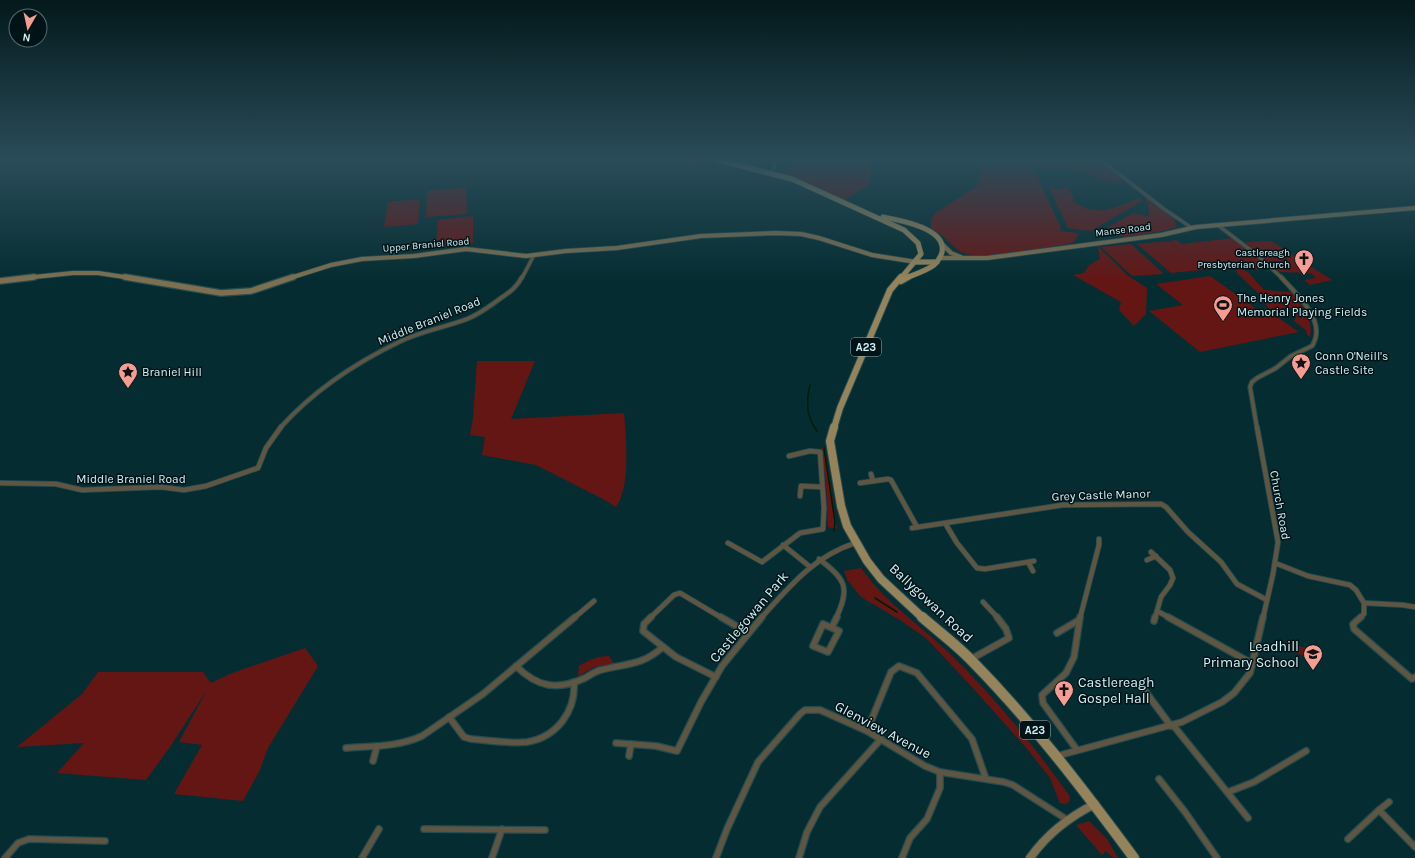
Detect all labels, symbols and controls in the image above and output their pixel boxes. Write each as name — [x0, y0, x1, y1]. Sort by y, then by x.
north arrow — [8, 8, 48, 48]
text: N — [22, 30, 31, 44]
street label: Manse Road — [1095, 221, 1151, 239]
street label: Upper Braniel Road — [382, 235, 470, 255]
place label: Castlereagh Presbyterian Church — [1197, 247, 1290, 271]
church icon: Castlereagh Presbyterian Church — [1293, 248, 1315, 276]
place label: The Henry Jones Memorial Playing Fields — [1237, 291, 1367, 319]
street label: Middle Braniel Road — [376, 294, 482, 348]
sports icon: The Henry Jones Memorial Playing Fields — [1212, 294, 1234, 322]
road number: A23 — [851, 338, 881, 356]
place label: Conn O'Neill's Castle Site — [1315, 349, 1388, 377]
place icon: Conn O'Neill's Castle Site — [1290, 352, 1312, 380]
place icon: Braniel Hill — [117, 361, 139, 389]
place label: Braniel Hill — [142, 365, 202, 379]
street label: Church Road — [1267, 469, 1293, 541]
street label: Middle Braniel Road — [76, 472, 186, 486]
street label: Grey Castle Manor — [1051, 486, 1151, 504]
street label: Ballygowan Road — [886, 560, 976, 646]
street label: Castlegowan Park — [706, 568, 792, 666]
place label: Leadhill Primary School — [1203, 638, 1299, 671]
school or university icon: Leadhill Primary School — [1302, 643, 1324, 671]
place label: Castlereagh Gospel Hall — [1078, 674, 1154, 707]
church icon: Castlereagh Gospel Hall — [1053, 679, 1075, 707]
street label: Glenview Avenue — [832, 697, 934, 763]
road number: A23 — [1020, 721, 1050, 739]

